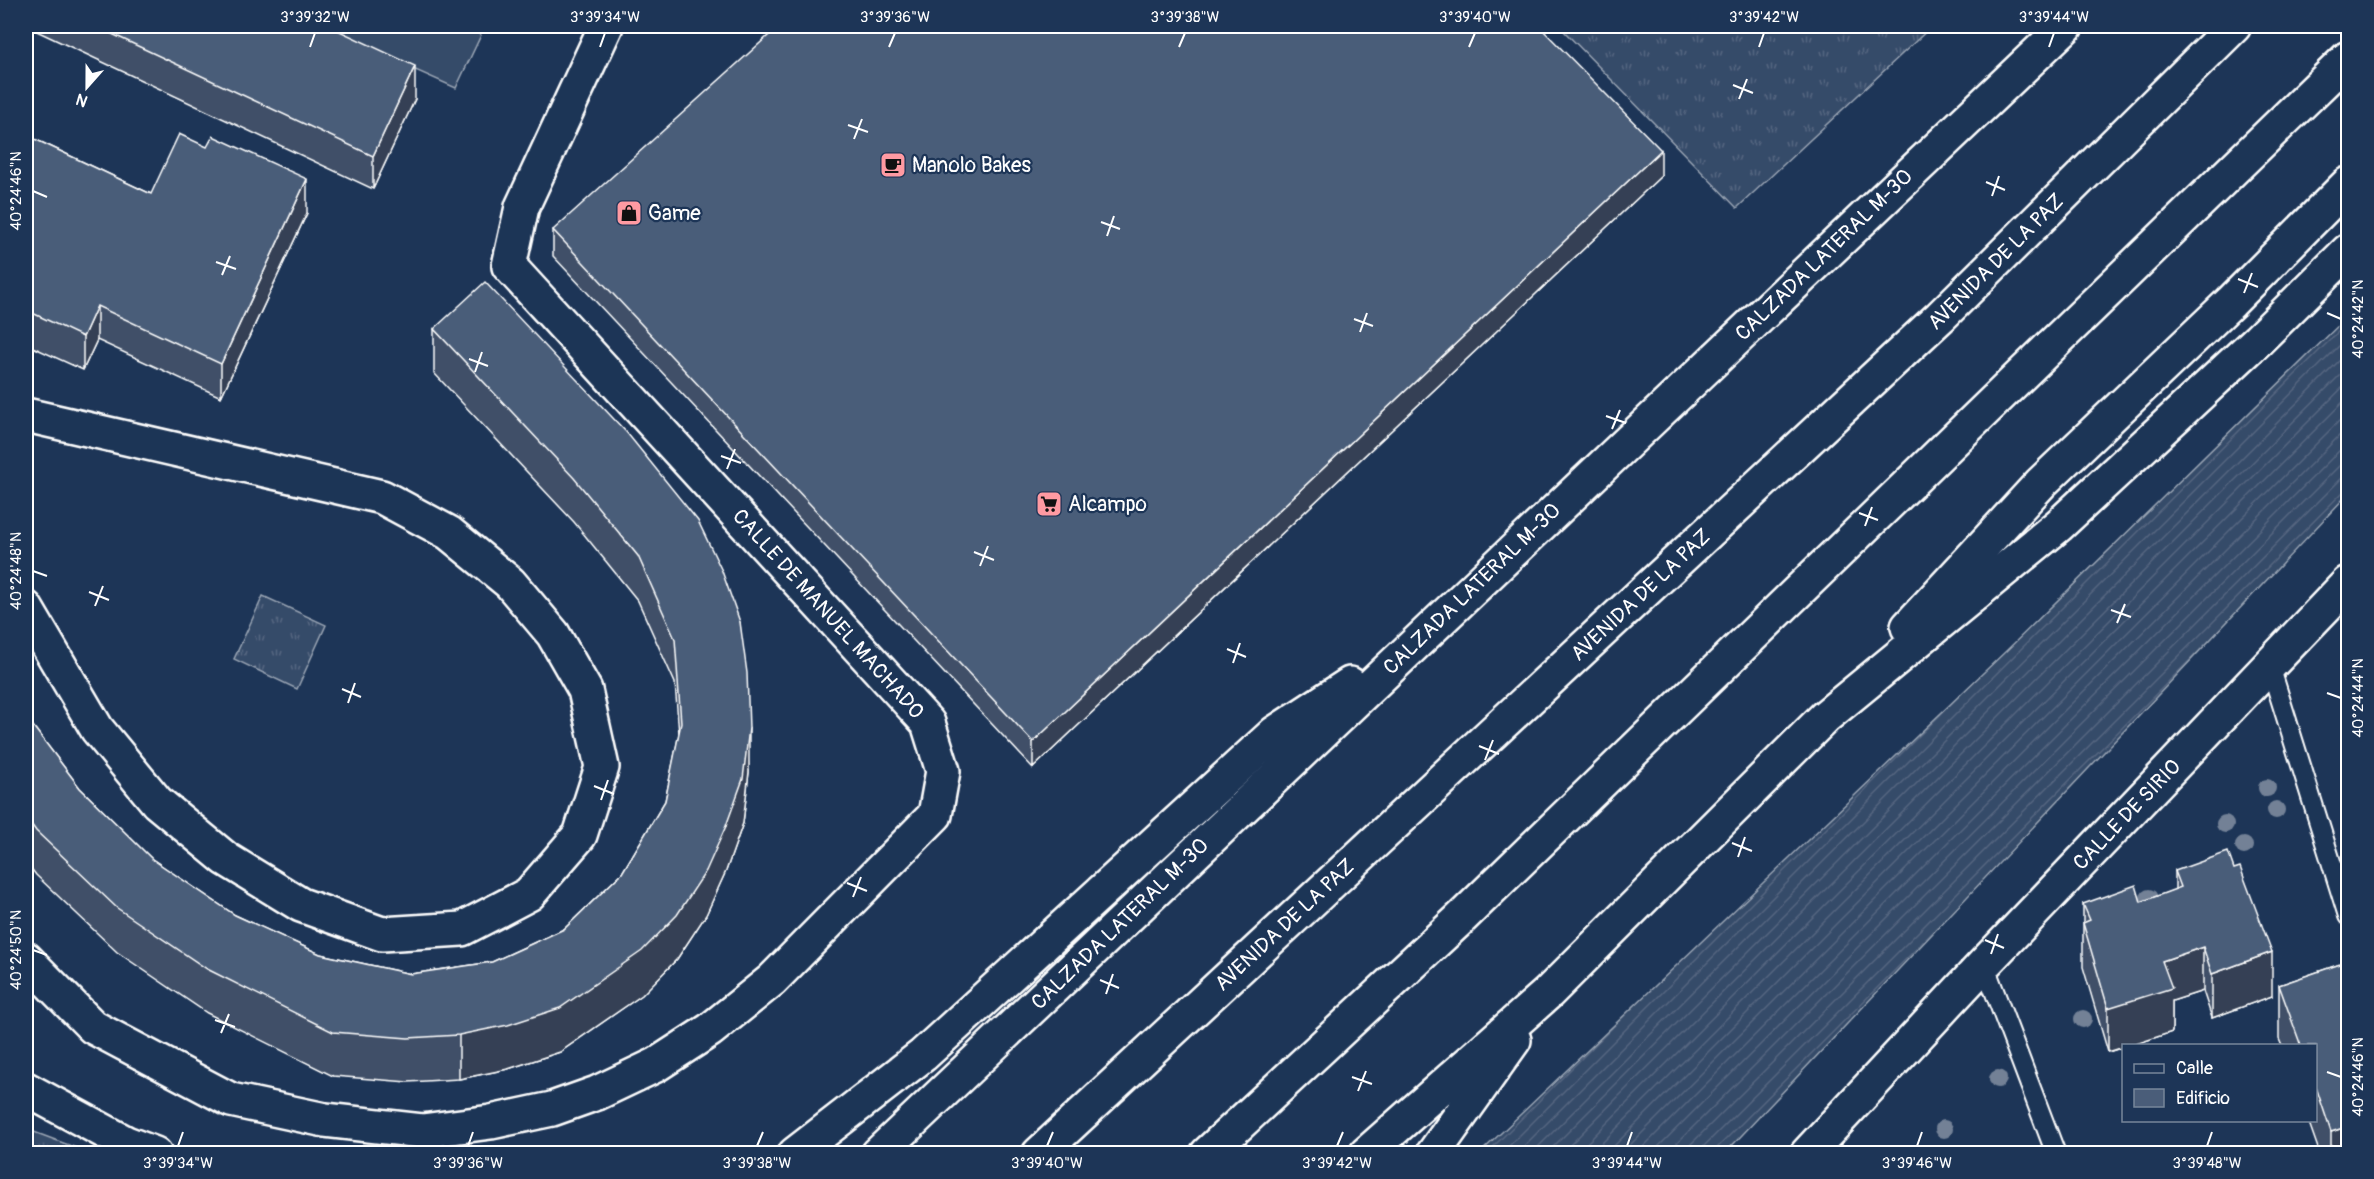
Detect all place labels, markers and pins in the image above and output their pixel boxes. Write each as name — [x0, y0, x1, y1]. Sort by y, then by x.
cafe icon: Manolo Bakes — [878, 150, 908, 180]
place label: Manolo Bakes — [912, 152, 1031, 179]
shop icon: Game — [614, 198, 644, 228]
place label: Game — [648, 200, 701, 227]
supermarket icon: Alcampo — [1034, 489, 1064, 519]
place label: Alcampo — [1068, 491, 1147, 518]

